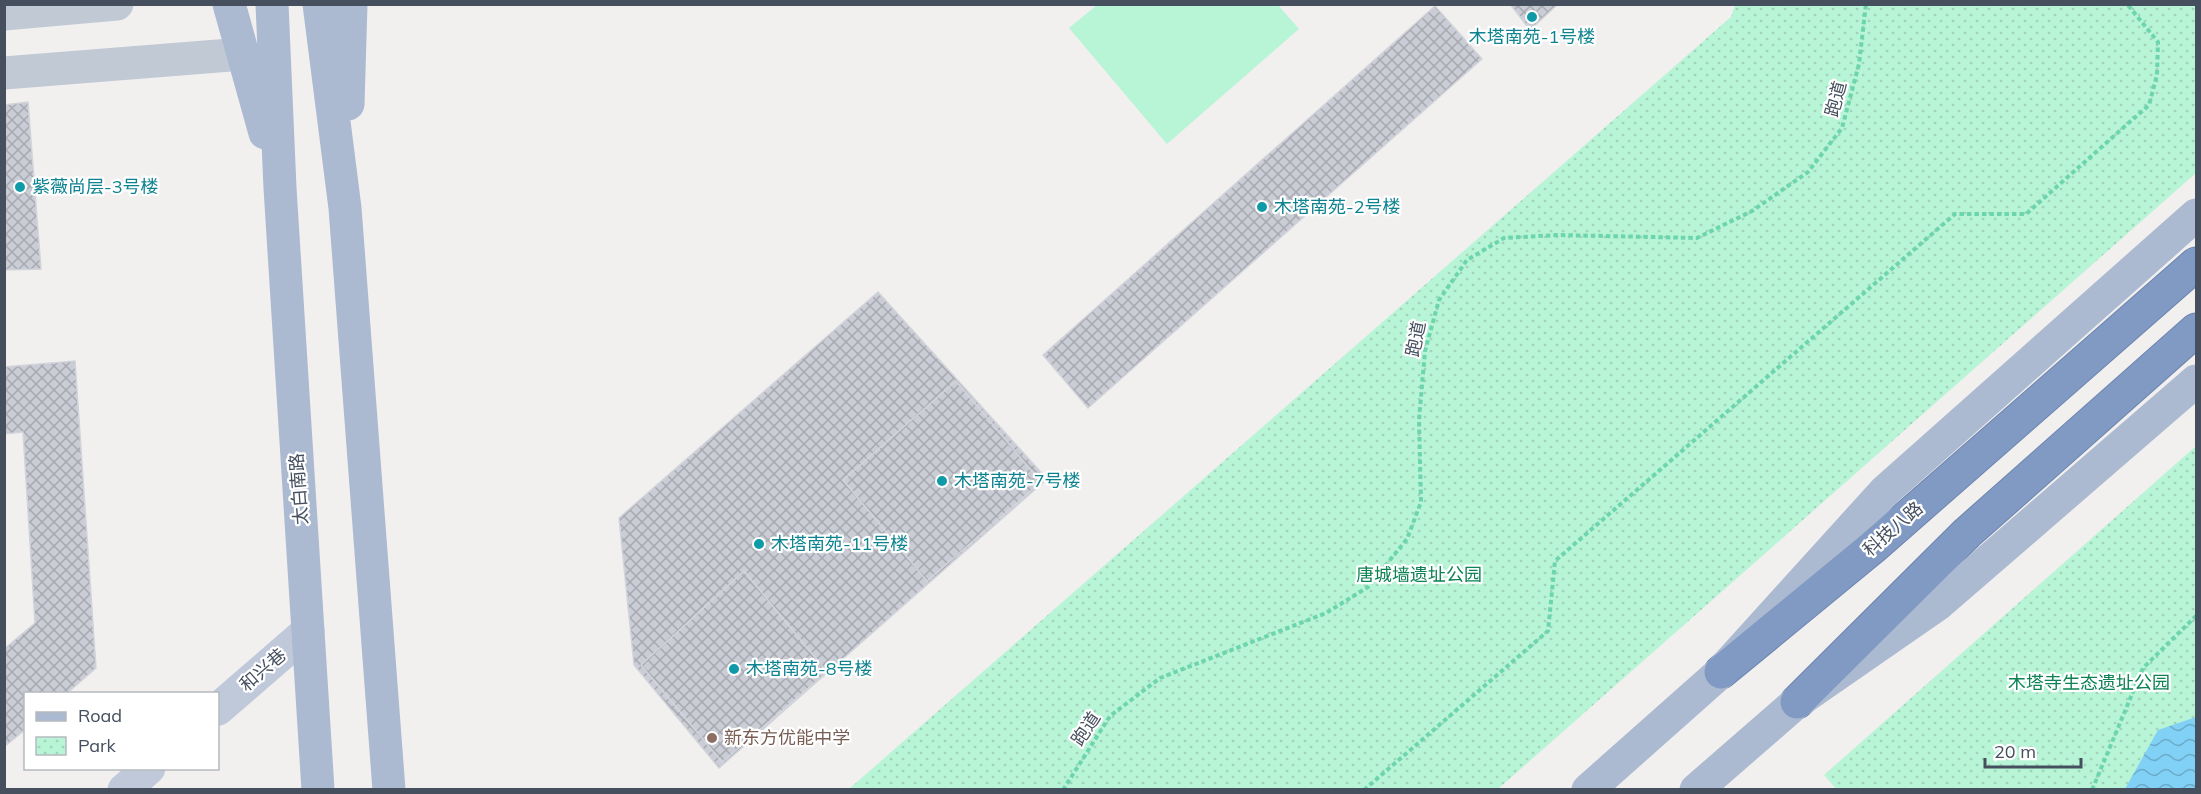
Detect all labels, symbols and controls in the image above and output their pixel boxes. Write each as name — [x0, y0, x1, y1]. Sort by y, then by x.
marker: 木塔南苑-1号楼 — [1525, 10, 1539, 24]
place label: 木塔南苑-1号楼 — [1469, 25, 1595, 48]
street label: 跑道 — [1820, 79, 1851, 119]
place label: 紫薇尚层-3号楼 — [32, 175, 159, 198]
marker: 紫薇尚层-3号楼 — [13, 180, 27, 194]
place label: 木塔南苑-2号楼 — [1274, 195, 1401, 218]
marker: 木塔南苑-2号楼 — [1255, 200, 1269, 214]
street label: 跑道 — [1401, 319, 1431, 359]
street label: 太白南路 — [285, 452, 312, 526]
place label: 木塔南苑-7号楼 — [954, 469, 1081, 492]
marker: 木塔南苑-7号楼 — [935, 474, 949, 488]
street label: 科技八路 — [1858, 496, 1927, 561]
place label: 木塔南苑-11号楼 — [771, 532, 908, 555]
marker: 木塔南苑-11号楼 — [752, 537, 766, 551]
park label: 唐城墙遗址公园 — [1356, 563, 1482, 586]
street label: 和兴巷 — [235, 643, 291, 696]
place label: 木塔南苑-8号楼 — [746, 657, 873, 680]
marker: 木塔南苑-8号楼 — [727, 662, 741, 676]
park label: 木塔寺生态遗址公园 — [2008, 671, 2170, 694]
legend — [24, 692, 219, 770]
text: Road — [78, 704, 122, 727]
street label: 跑道 — [1066, 707, 1105, 750]
place label: 新东方优能中学 — [724, 726, 850, 749]
marker: 新东方优能中学 — [705, 731, 719, 745]
scale bar — [1985, 731, 2081, 769]
text: Park — [78, 734, 117, 757]
text: 20 m — [1994, 740, 2036, 763]

